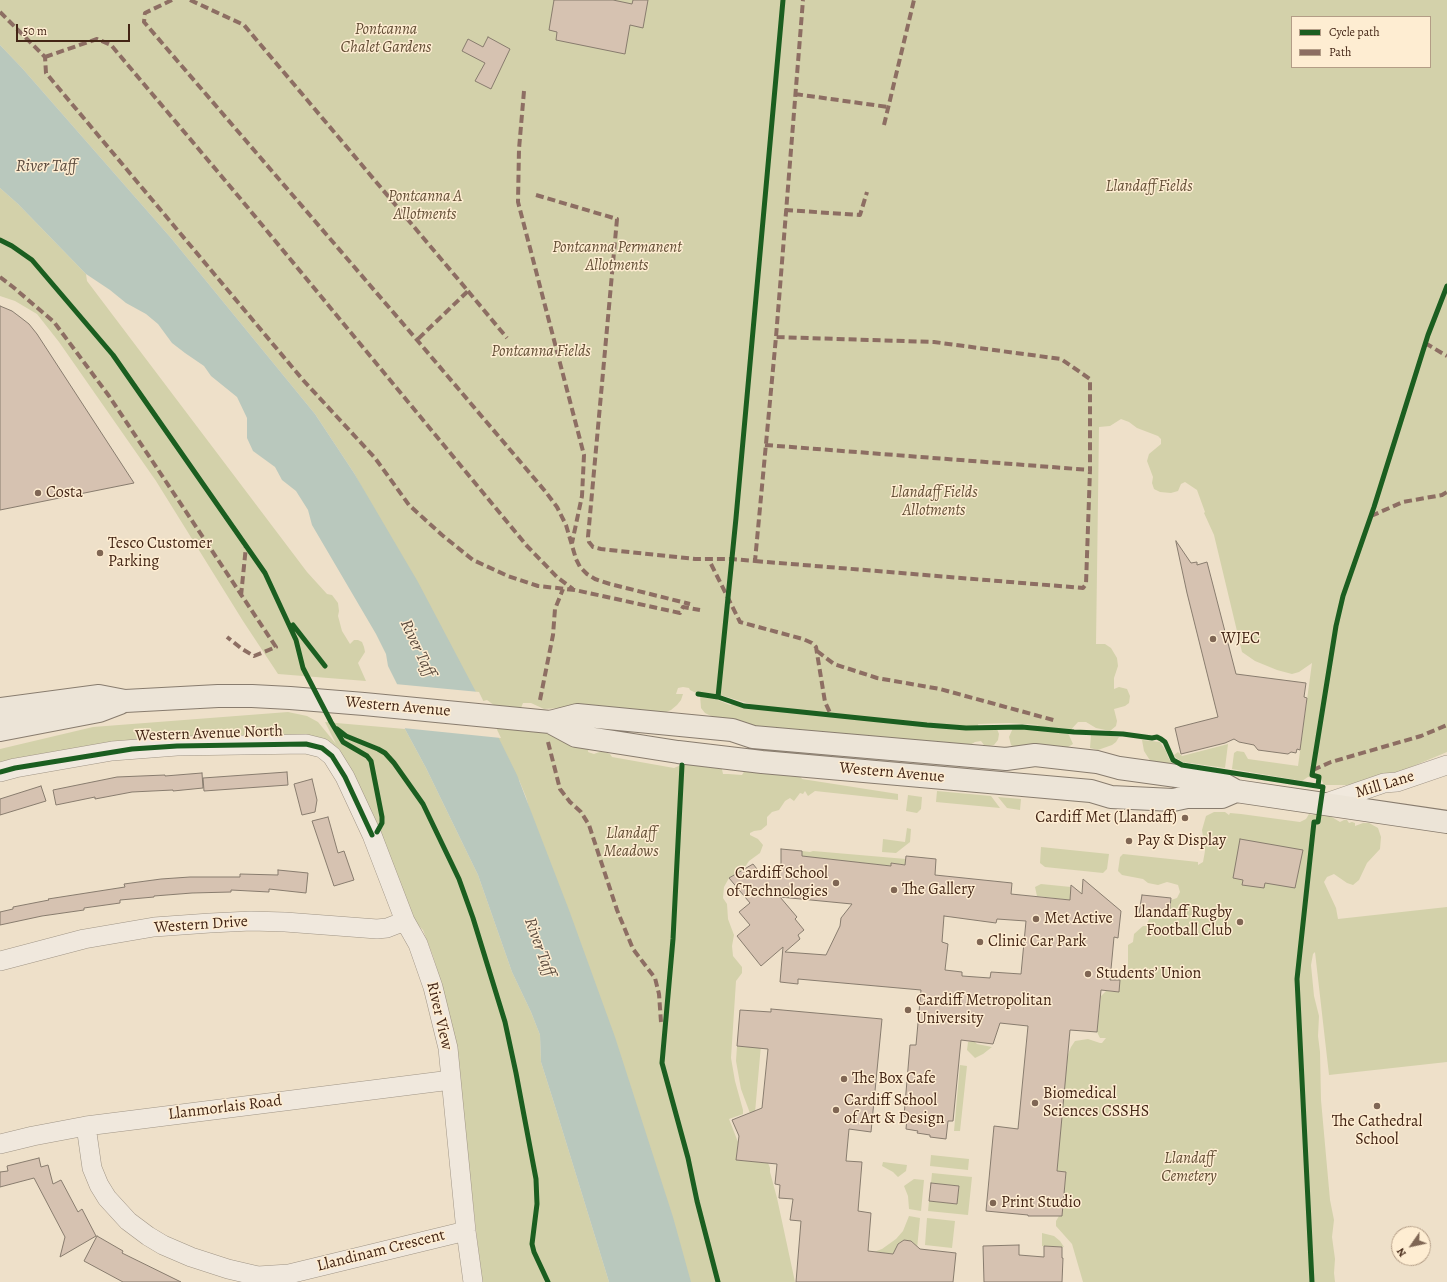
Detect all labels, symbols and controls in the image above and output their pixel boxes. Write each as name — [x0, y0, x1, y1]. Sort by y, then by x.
scale bar — [18, 16, 132, 42]
legend — [1291, 16, 1431, 68]
park label: Pontcanna Chalet Gardens — [340, 20, 432, 58]
text: 50 m — [23, 23, 47, 39]
text: Cycle path — [1329, 24, 1380, 40]
text: Path — [1329, 44, 1351, 60]
water label: River Taff — [16, 157, 76, 177]
park label: Llandaff Fields — [1105, 177, 1193, 197]
park label: Pontcanna A Allotments — [388, 187, 462, 225]
park label: Pontcanna Permanent Allotments — [552, 238, 682, 276]
park label: Pontcanna Fields — [491, 342, 591, 362]
place label: Costa — [46, 483, 83, 503]
park label: Llandaff Fields Allotments — [890, 483, 978, 521]
marker: Costa — [33, 488, 43, 498]
place label: Tesco Customer Parking — [108, 534, 212, 572]
marker: Tesco Customer Parking — [95, 548, 105, 558]
water label: River Taff — [395, 616, 439, 680]
place label: WJEC — [1221, 629, 1260, 649]
marker: WJEC — [1208, 634, 1218, 644]
street label: Western Avenue — [345, 693, 451, 721]
street label: Western Avenue North — [135, 722, 283, 746]
street label: Western Avenue — [839, 759, 945, 787]
street label: Mill Lane — [1353, 767, 1417, 803]
place label: Cardiff Met (Llandaff) — [1035, 808, 1177, 828]
marker: Cardiff Met (Llandaff) — [1180, 813, 1190, 823]
park label: Llandaff Meadows — [603, 824, 659, 862]
place label: Pay & Display — [1137, 831, 1226, 851]
marker: Pay & Display — [1124, 836, 1134, 846]
place label: Cardiff School of Technologies — [727, 864, 828, 902]
marker: Cardiff School of Technologies — [831, 878, 841, 888]
place label: The Gallery — [902, 880, 975, 900]
marker: The Gallery — [889, 885, 899, 895]
place label: Llandaff Rugby Football Club — [1133, 903, 1232, 941]
place label: Met Active — [1044, 909, 1113, 929]
street label: Western Drive — [154, 912, 248, 938]
marker: Met Active — [1031, 914, 1041, 924]
water label: River Taff — [519, 915, 559, 979]
marker: Llandaff Rugby Football Club — [1235, 917, 1245, 927]
place label: Clinic Car Park — [988, 932, 1086, 952]
marker: Clinic Car Park — [975, 937, 985, 947]
place label: Students’ Union — [1096, 964, 1201, 984]
marker: Students’ Union — [1083, 969, 1093, 979]
street label: River View — [422, 980, 456, 1052]
place label: Cardiff Metropolitan University — [916, 991, 1052, 1029]
marker: Cardiff Metropolitan University — [903, 1005, 913, 1015]
place label: The Box Cafe — [852, 1069, 936, 1089]
marker: The Box Cafe — [839, 1074, 849, 1084]
place label: Biomedical Sciences CSSHS — [1043, 1084, 1149, 1122]
street label: Llanmorlais Road — [167, 1091, 283, 1125]
place label: Cardiff School of Art & Design — [844, 1091, 945, 1129]
marker: Biomedical Sciences CSSHS — [1030, 1098, 1040, 1108]
marker: The Cathedral School — [1372, 1101, 1382, 1111]
marker: Cardiff School of Art & Design — [831, 1105, 841, 1115]
place label: The Cathedral School — [1332, 1112, 1422, 1150]
park label: Llandaff Cemetery — [1161, 1149, 1217, 1187]
place label: Print Studio — [1001, 1193, 1081, 1213]
marker: Print Studio — [988, 1198, 998, 1208]
street label: Llandinam Crescent — [315, 1226, 447, 1276]
north arrow — [1391, 1226, 1431, 1266]
text: N — [1393, 1245, 1410, 1260]

